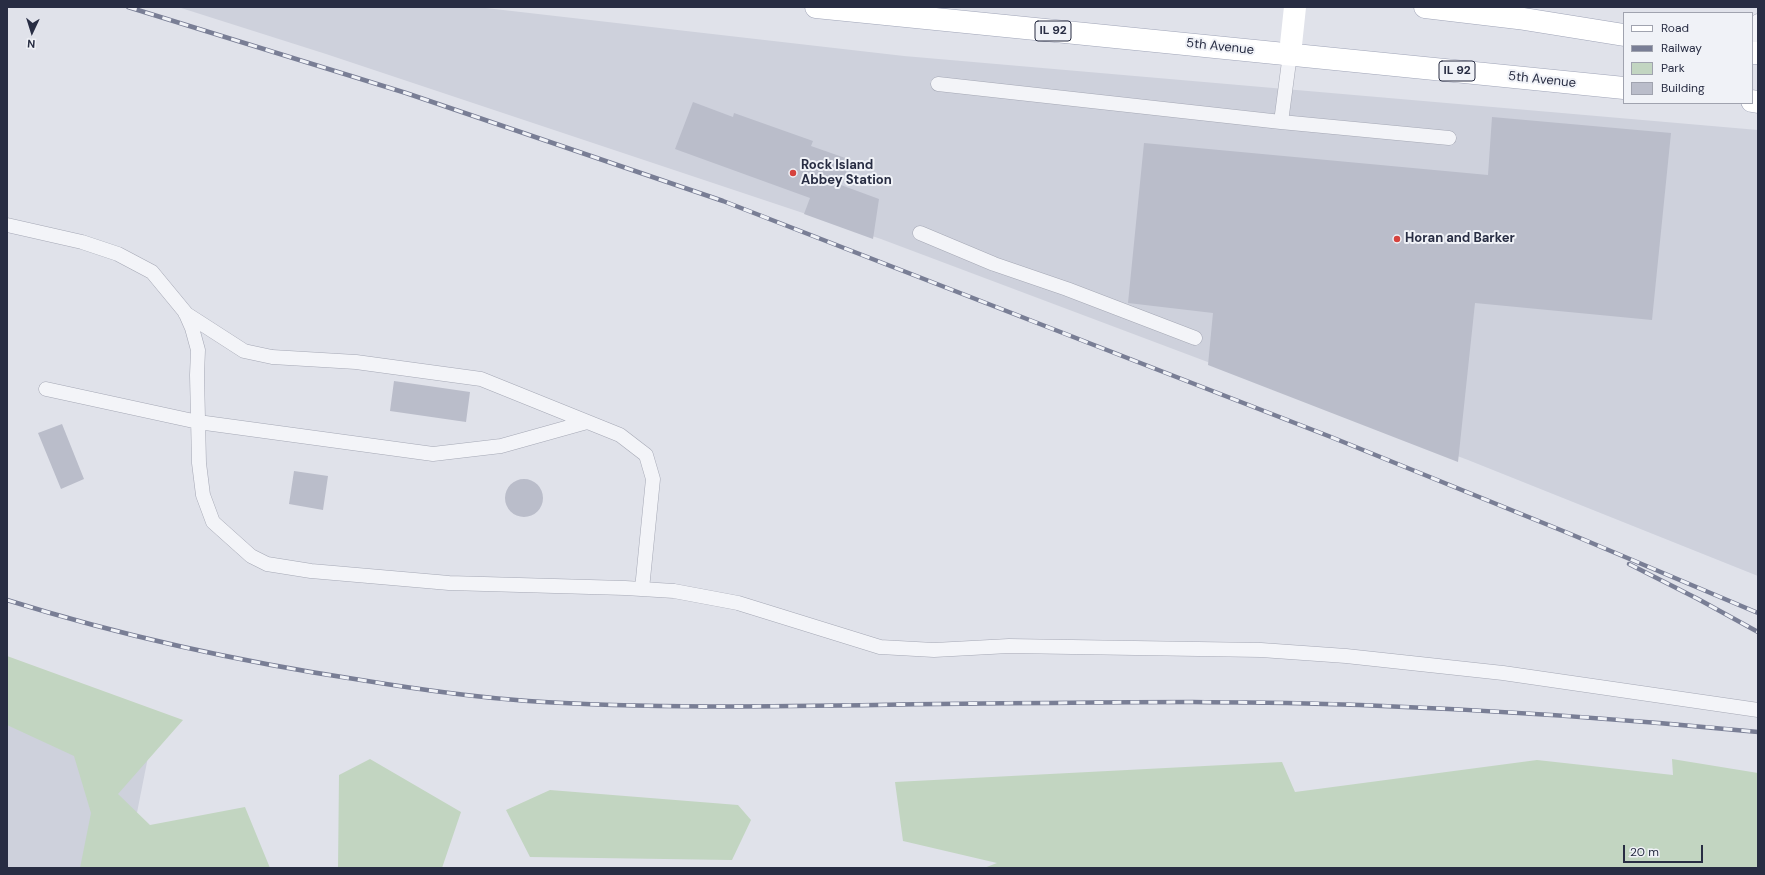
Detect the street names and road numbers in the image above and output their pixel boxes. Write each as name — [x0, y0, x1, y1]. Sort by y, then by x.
road number: IL 92 — [1035, 21, 1071, 41]
street label: 5th Avenue — [1185, 36, 1255, 58]
road number: IL 92 — [1439, 61, 1475, 81]
street label: 5th Avenue — [1507, 69, 1577, 91]

